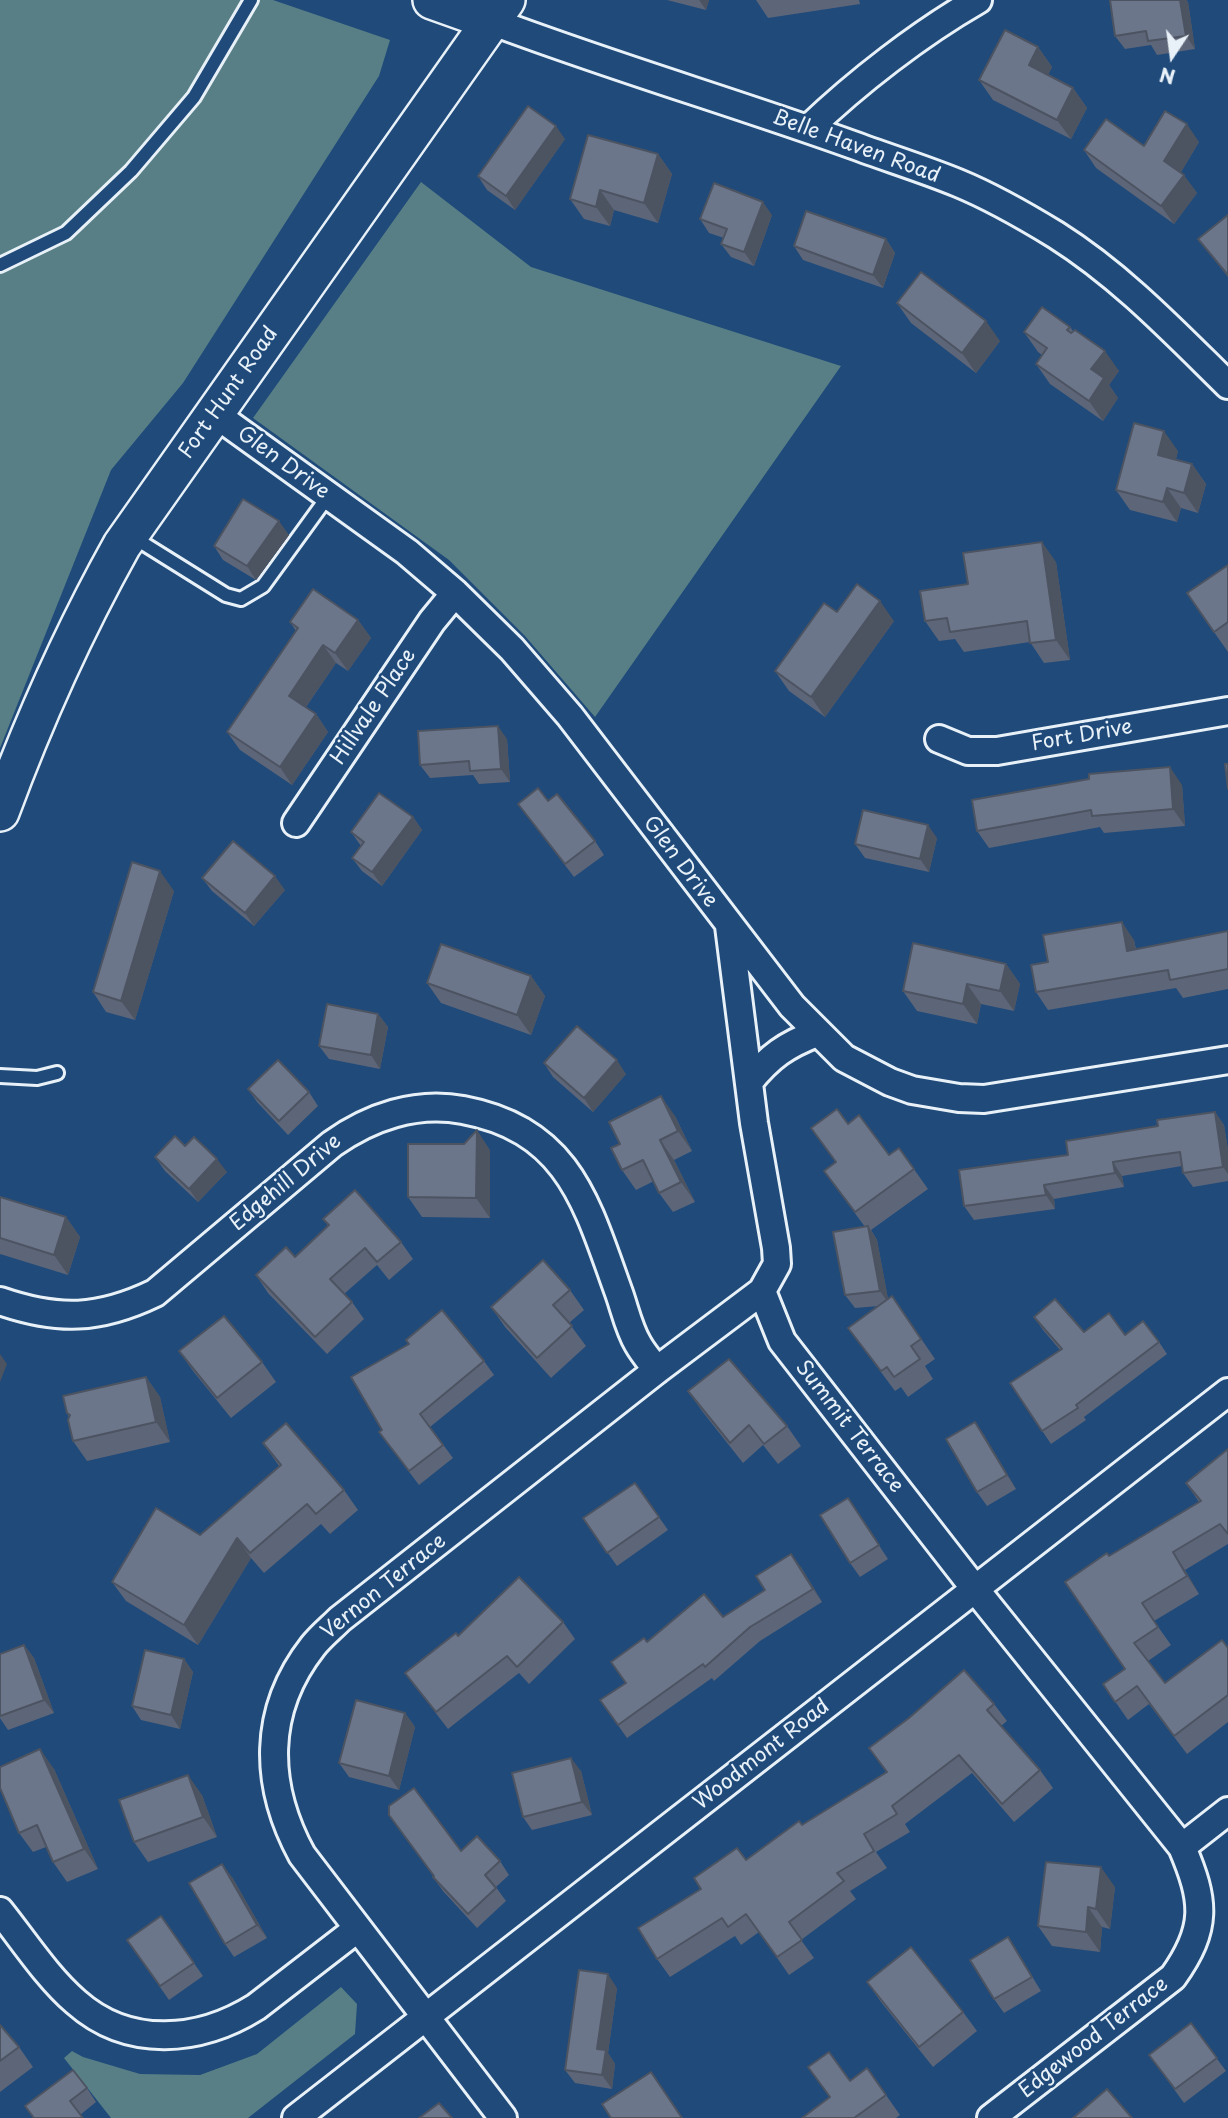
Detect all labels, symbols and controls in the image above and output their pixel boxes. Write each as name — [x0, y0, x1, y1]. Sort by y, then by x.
north arrow — [1137, 21, 1207, 91]
text: N — [1157, 61, 1178, 92]
street label: Belle Haven Road — [769, 105, 943, 189]
street label: Fort Hunt Road — [174, 322, 284, 464]
street label: Glen Drive — [232, 421, 334, 505]
street label: Hillvale Place — [326, 644, 422, 770]
street label: Fort Drive — [1030, 715, 1134, 757]
street label: Glen Drive — [637, 811, 723, 913]
street label: Edgehill Drive — [225, 1129, 347, 1237]
street label: Summit Terrace — [789, 1356, 909, 1498]
street label: Vernon Terrace — [317, 1529, 451, 1645]
street label: Woodmont Road — [689, 1694, 835, 1816]
street label: Edgewood Terrace — [1015, 1972, 1173, 2104]

